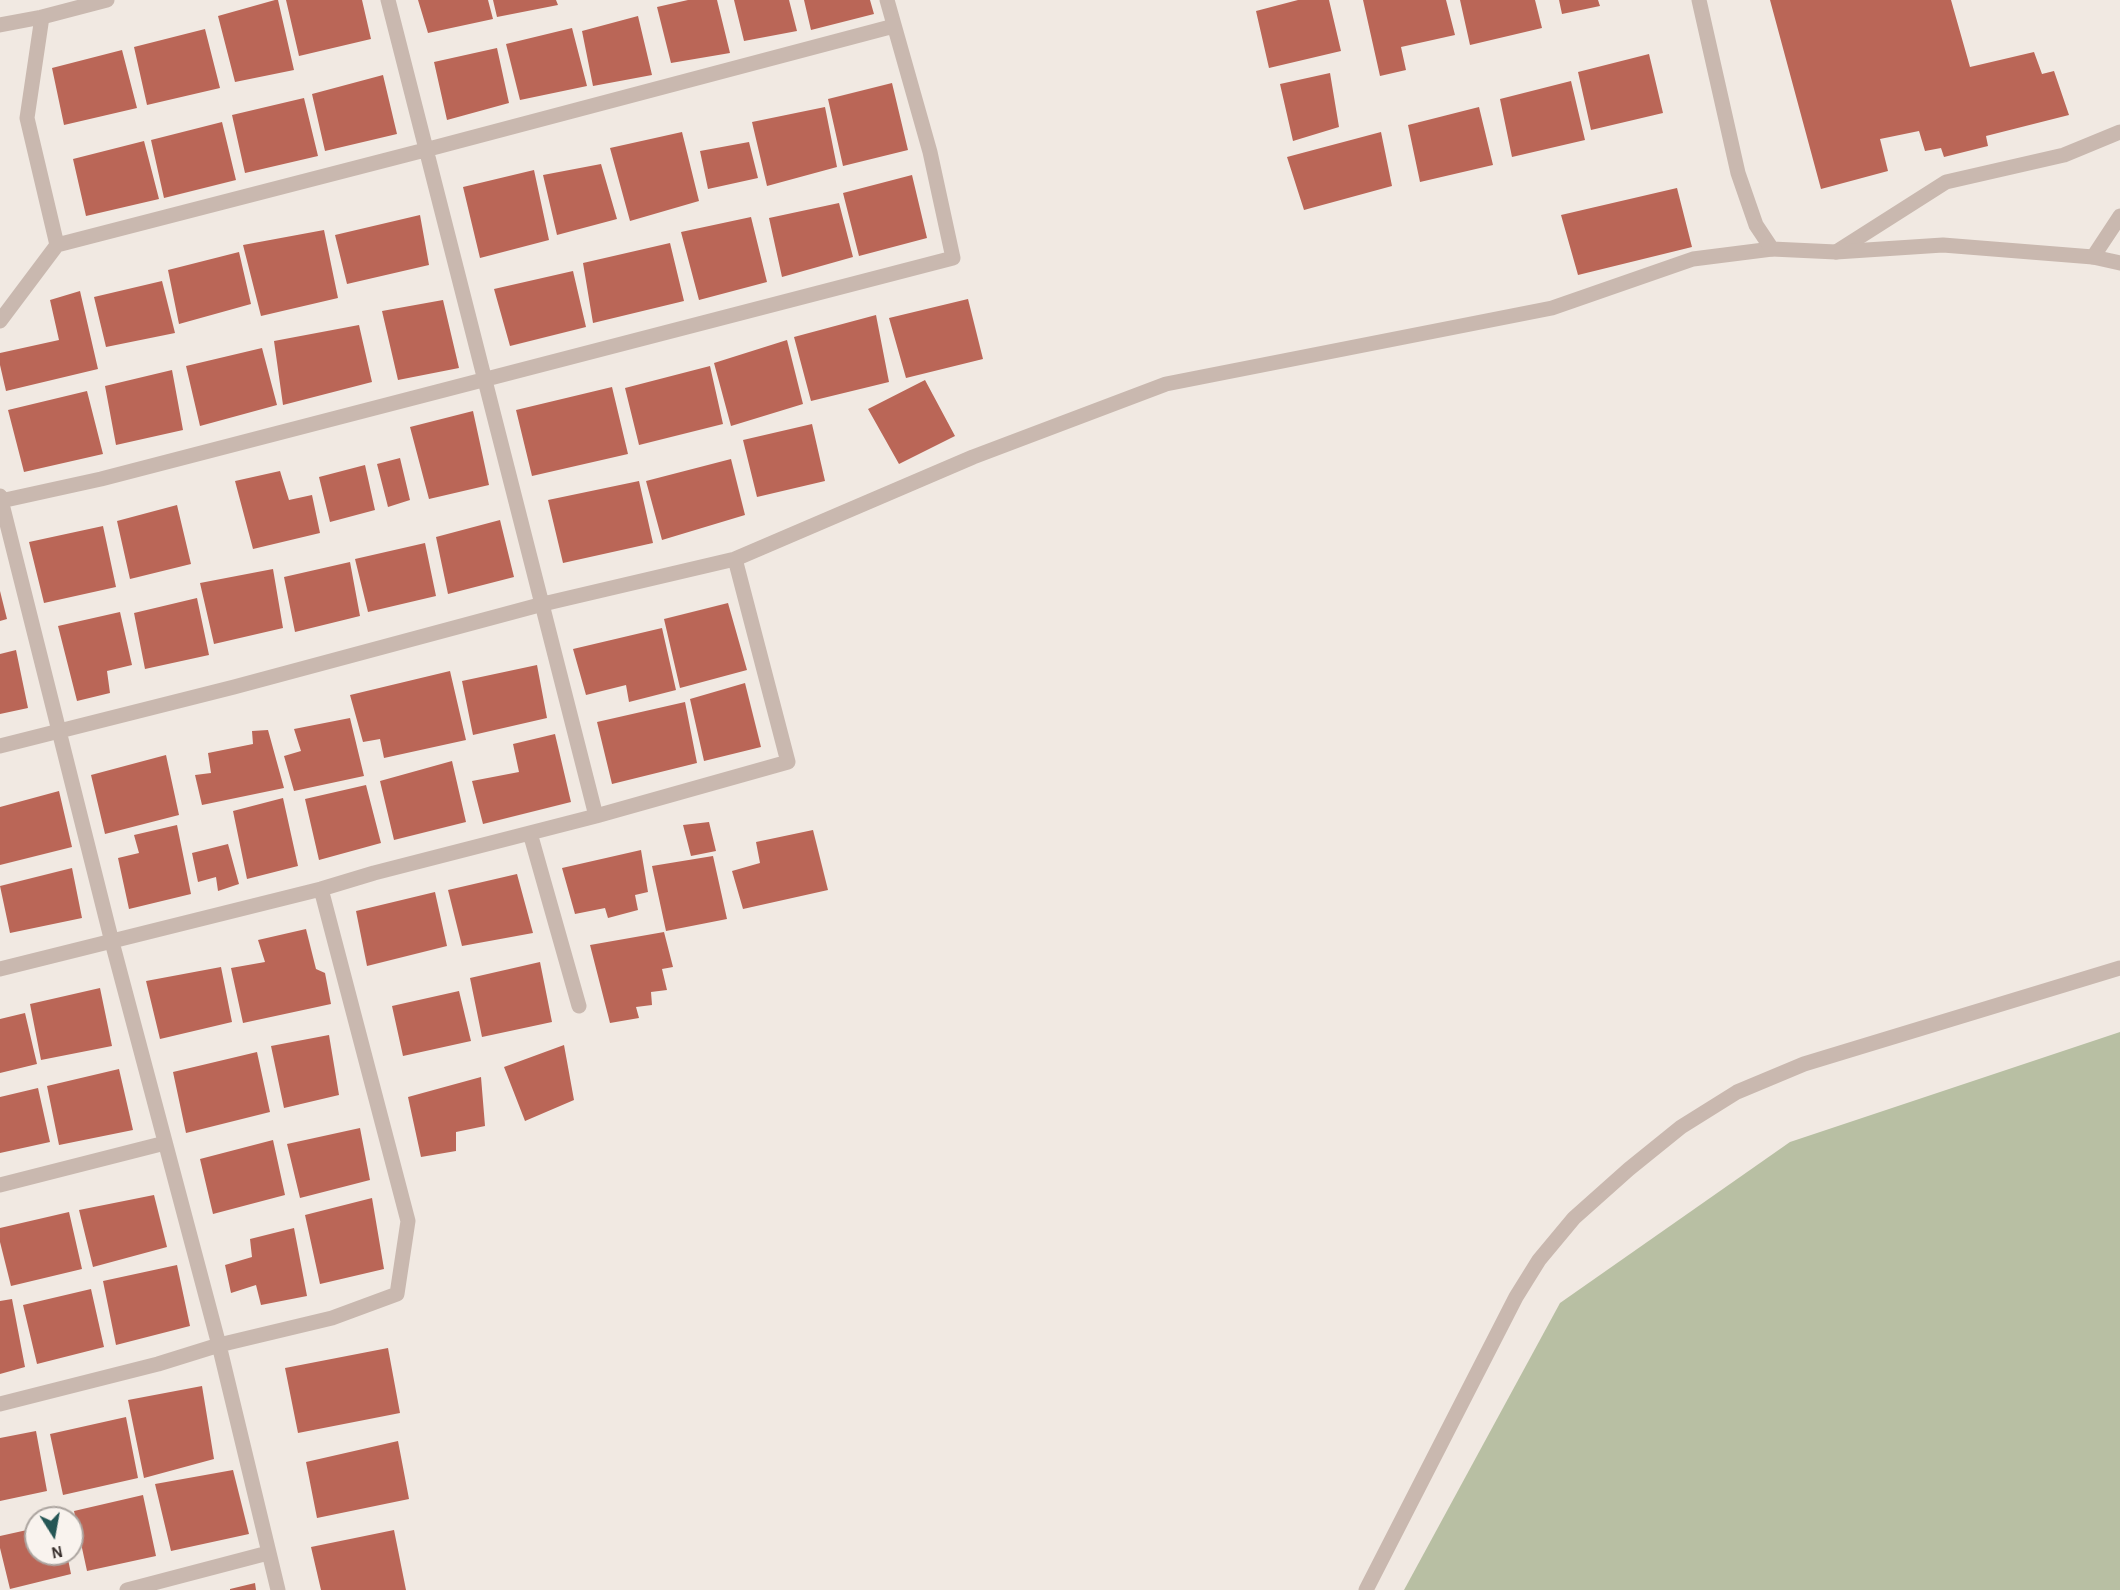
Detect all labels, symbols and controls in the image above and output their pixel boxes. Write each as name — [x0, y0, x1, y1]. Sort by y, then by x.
north arrow — [24, 1506, 84, 1566]
text: N — [50, 1543, 64, 1561]

